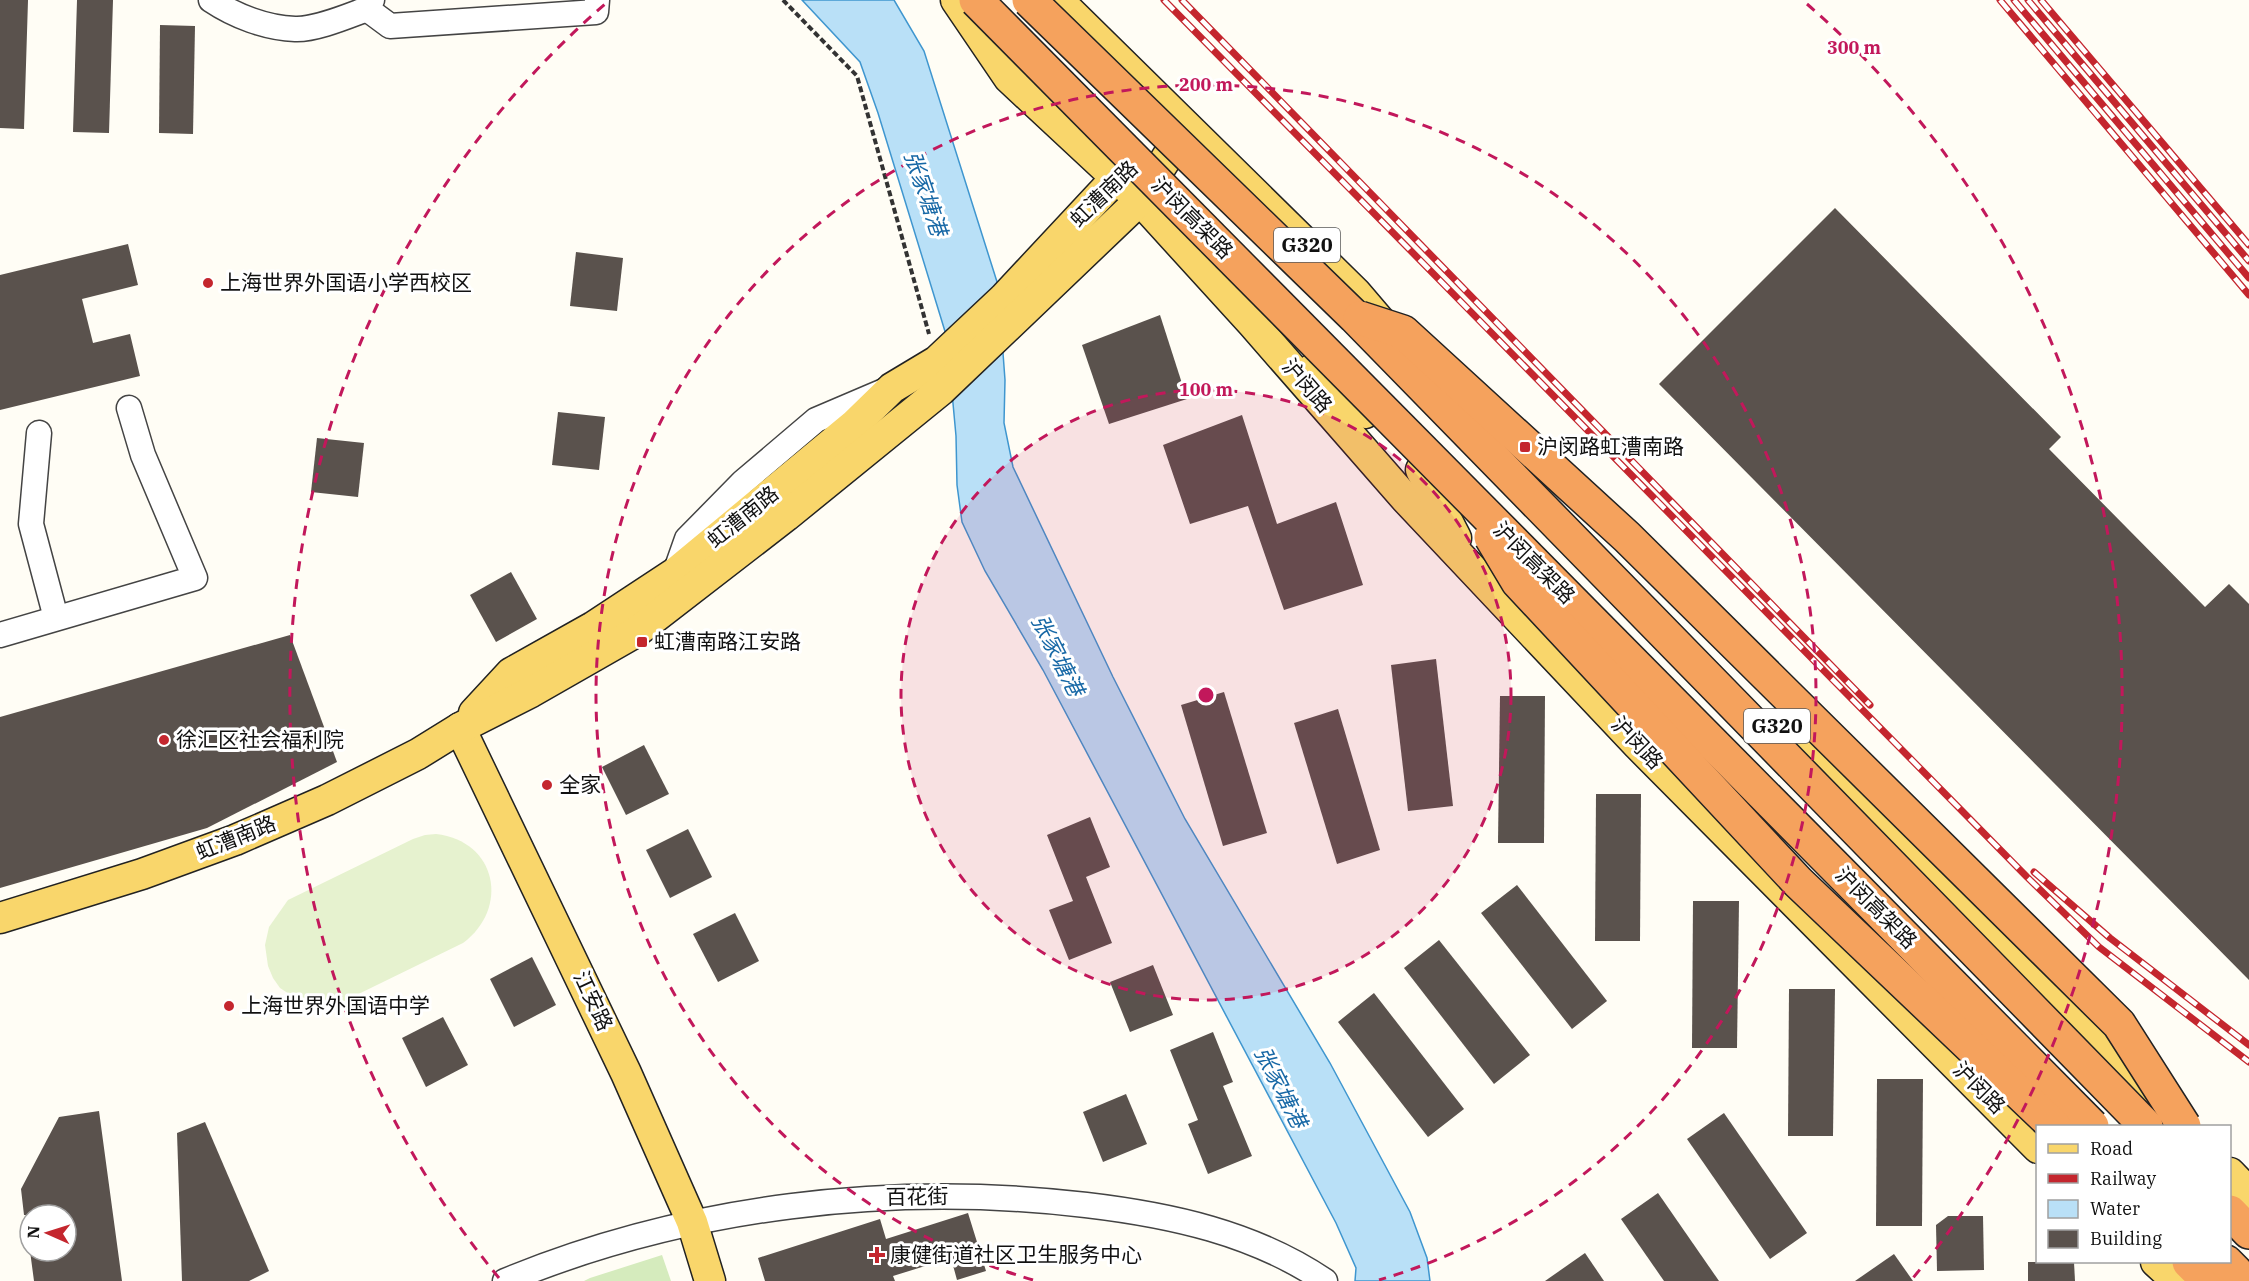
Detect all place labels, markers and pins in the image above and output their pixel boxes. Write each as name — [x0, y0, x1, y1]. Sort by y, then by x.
place label: 上海世界外国语小学西校区 — [220, 268, 472, 296]
marker: 上海世界外国语小学西校区 — [201, 276, 215, 290]
place label: 沪闵路虹漕南路 — [1537, 432, 1684, 460]
marker: 沪闵路虹漕南路 — [1518, 440, 1532, 454]
place label: 虹漕南路江安路 — [654, 627, 801, 655]
marker: 虹漕南路江安路 — [635, 635, 649, 649]
centre of rings — [1196, 685, 1216, 705]
place label: 徐汇区社会福利院 — [176, 725, 344, 753]
marker: 徐汇区社会福利院 — [157, 733, 171, 747]
place label: 全家 — [559, 770, 601, 798]
marker: 全家 — [540, 778, 554, 792]
place label: 上海世界外国语中学 — [241, 991, 430, 1019]
marker: 上海世界外国语中学 — [222, 999, 236, 1013]
place label: 康健街道社区卫生服务中心 — [890, 1240, 1142, 1268]
marker: 康健街道社区卫生服务中心 — [868, 1246, 886, 1264]

